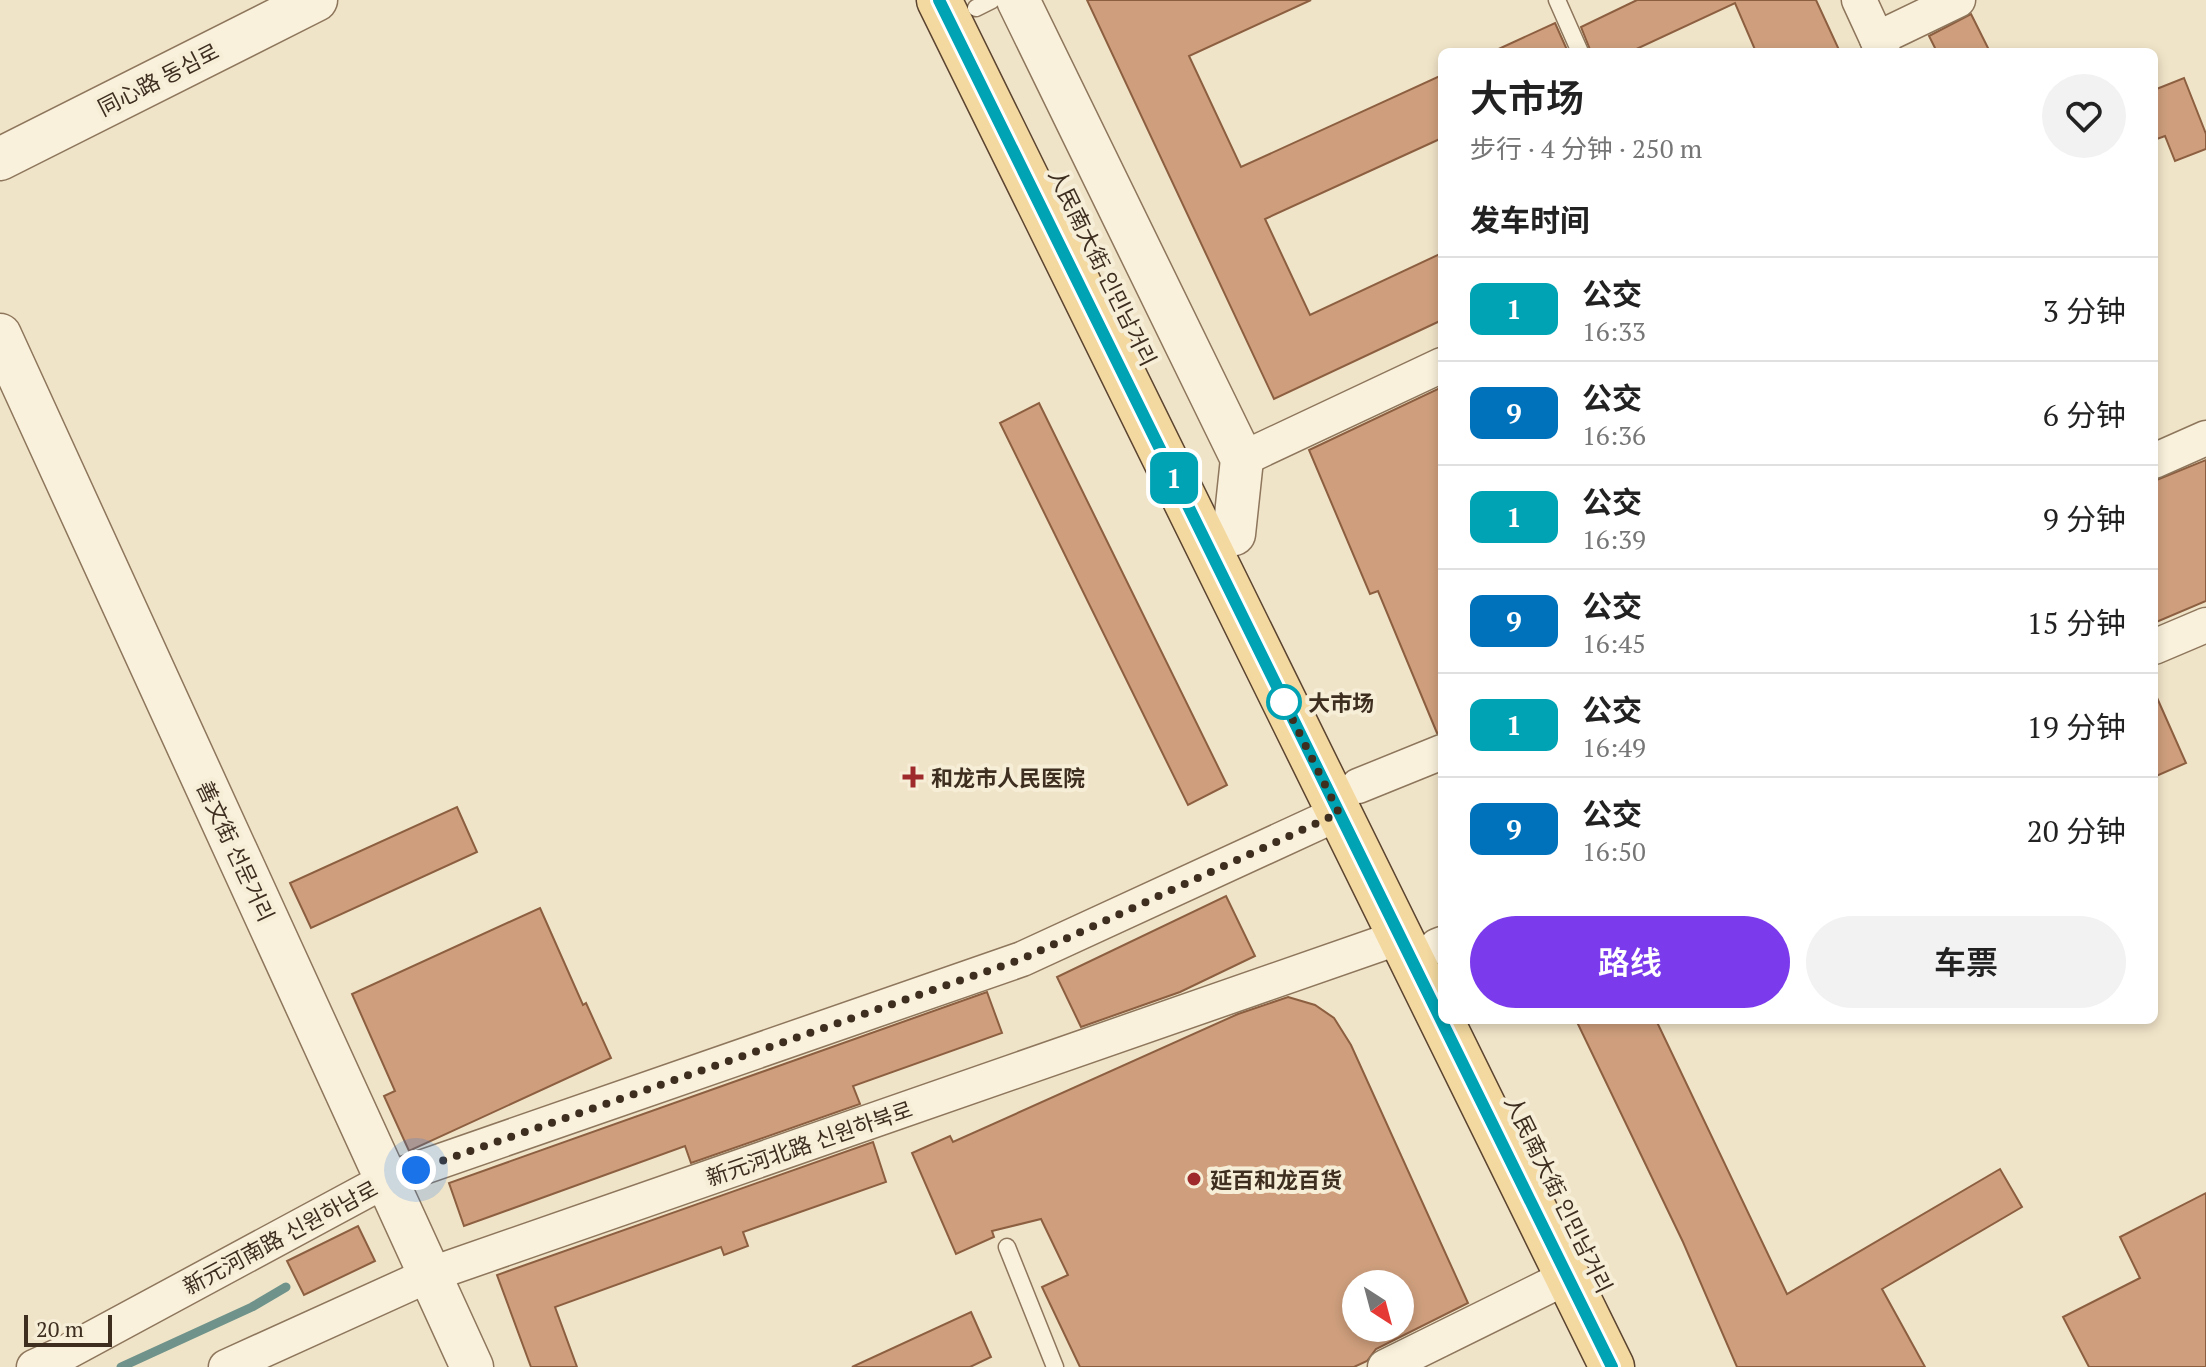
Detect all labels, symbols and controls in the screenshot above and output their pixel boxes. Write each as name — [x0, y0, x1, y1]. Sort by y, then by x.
street label: 同心路 동심로 — [93, 36, 223, 122]
text: 大市场 — [1470, 73, 1584, 123]
button: heart — [2042, 74, 2126, 158]
text: 步行 · 4 分钟 · 250 m — [1470, 131, 1702, 165]
street label: 人民南大街 인민남거리 — [1043, 163, 1163, 371]
text: 发车时间 — [1470, 200, 1590, 240]
text: 公交 — [1582, 274, 1642, 314]
text: 1 — [1506, 290, 1522, 327]
text: 3 分钟 — [2043, 291, 2126, 331]
text: 16:33 — [1582, 314, 1646, 348]
text: 公交 — [1582, 378, 1642, 418]
text: 9 — [1506, 394, 1522, 431]
text: 6 分钟 — [2043, 395, 2126, 435]
text: 16:36 — [1582, 418, 1646, 452]
line badge: 1 — [1148, 452, 1200, 504]
text: 1 — [1166, 459, 1182, 496]
text: 公交 — [1582, 482, 1642, 522]
text: 1 — [1506, 498, 1522, 535]
text: 9 分钟 — [2043, 499, 2126, 539]
text: 16:39 — [1582, 522, 1646, 556]
text: 公交 — [1582, 586, 1642, 626]
text: 9 — [1506, 602, 1522, 639]
text: 15 分钟 — [2027, 603, 2126, 643]
text: 16:45 — [1582, 626, 1646, 660]
marker: 大市场 — [1267, 685, 1301, 719]
place label: 大市场 — [1308, 688, 1374, 717]
text: 公交 — [1582, 690, 1642, 730]
text: 1 — [1506, 706, 1522, 743]
text: 19 分钟 — [2027, 707, 2126, 747]
text: 16:49 — [1582, 730, 1646, 764]
place label: 和龙市人民医院 — [931, 763, 1085, 792]
marker: 和龙市人民医院 — [902, 766, 924, 788]
street label: 善文街 선문거리 — [191, 776, 281, 926]
text: 公交 — [1582, 794, 1642, 834]
text: 9 — [1506, 810, 1522, 847]
text: 20 分钟 — [2027, 811, 2126, 851]
text: 16:50 — [1582, 834, 1646, 868]
button: 路线 — [1470, 916, 1790, 1008]
button: 车票 — [1806, 916, 2126, 1008]
street label: 人民南大街 인민남거리 — [1499, 1090, 1619, 1298]
street label: 新元河北路 신원하북로 — [702, 1094, 916, 1192]
your location — [396, 1150, 436, 1190]
place label: 延百和龙百货 — [1210, 1165, 1342, 1194]
marker: 延百和龙百货 — [1185, 1170, 1203, 1188]
street label: 新元河南路 신원하남로 — [178, 1173, 382, 1301]
north arrow — [1342, 1270, 1414, 1342]
map controls — [1342, 1270, 1414, 1342]
scale bar — [24, 1311, 112, 1347]
text: 20 m — [36, 1314, 84, 1343]

